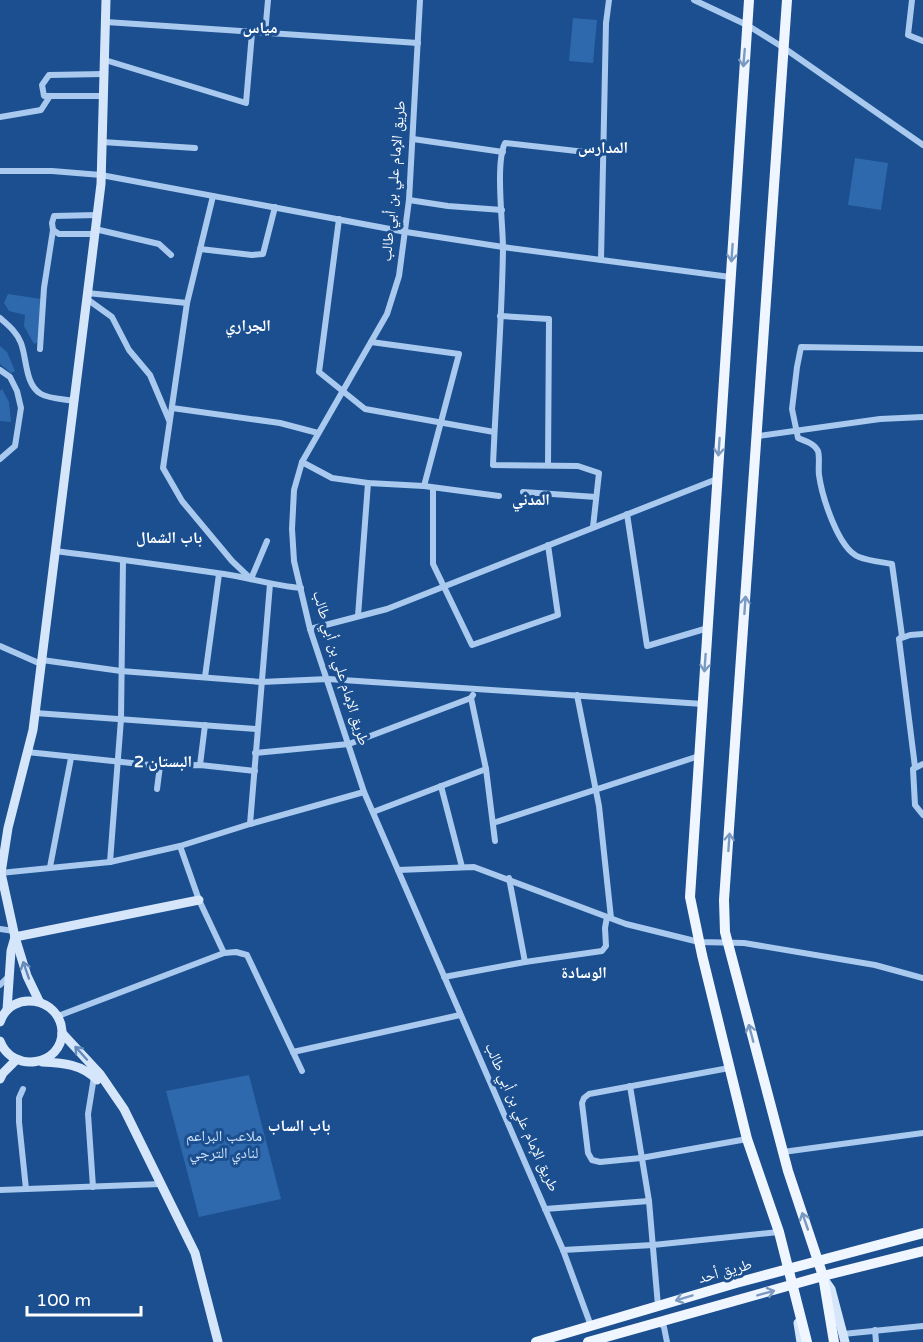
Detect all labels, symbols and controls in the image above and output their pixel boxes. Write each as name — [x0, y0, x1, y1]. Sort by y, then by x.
district label: مياس — [243, 18, 277, 38]
one-way arrow — [738, 48, 749, 68]
street label: طريق الإمام علي بن أبي طالب — [377, 100, 412, 262]
district label: المدارس — [578, 138, 628, 158]
one-way arrow — [726, 242, 737, 262]
district label: الجراري — [225, 316, 271, 338]
one-way arrow — [714, 437, 725, 457]
district label: المدني — [512, 490, 550, 512]
district label: باب الشمال — [136, 528, 202, 548]
street label: طريق الإمام علي بن أبي طالب — [306, 588, 373, 749]
one-way arrow — [740, 596, 751, 616]
one-way arrow — [700, 653, 711, 673]
district label: البستان 2 — [134, 752, 192, 772]
one-way arrow — [723, 832, 734, 852]
one-way arrow — [19, 961, 30, 980]
district label: الوسادة — [561, 963, 607, 983]
one-way arrow — [745, 1024, 756, 1043]
street label: طريق الإمام علي بن أبي طالب — [478, 1040, 563, 1195]
one-way arrow — [74, 1046, 88, 1061]
district label: باب الساب — [268, 1116, 330, 1136]
park label: ملاعب البراعم لنادي الترجي — [186, 1127, 262, 1165]
one-way arrow — [798, 1212, 809, 1231]
street label: طريق أحد — [696, 1255, 754, 1288]
scale bar — [27, 1279, 141, 1317]
one-way arrow — [756, 1286, 775, 1298]
text: 100 m — [36, 1289, 91, 1311]
one-way arrow — [675, 1293, 694, 1304]

